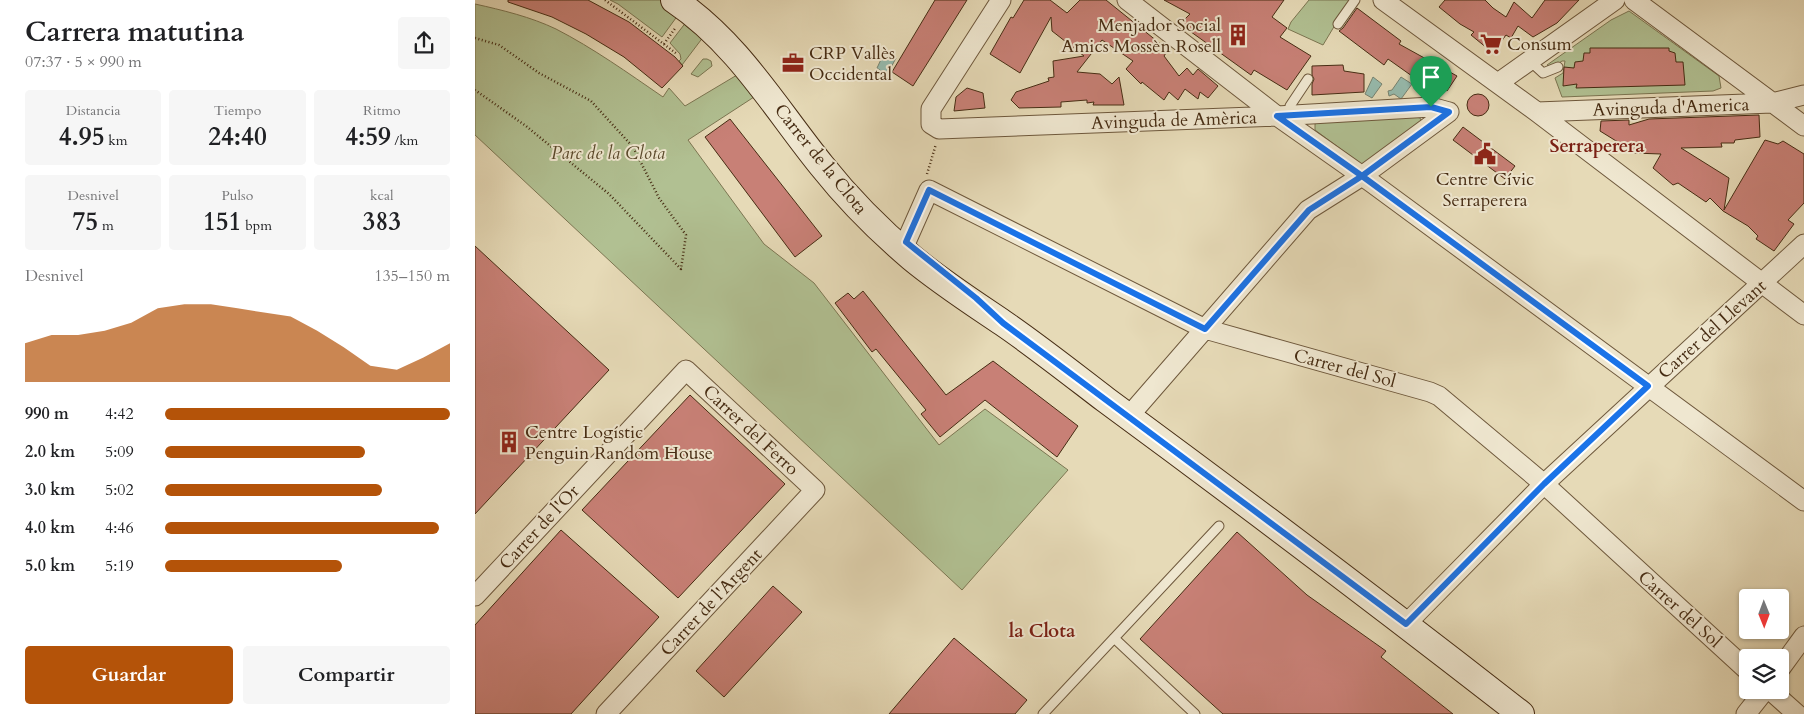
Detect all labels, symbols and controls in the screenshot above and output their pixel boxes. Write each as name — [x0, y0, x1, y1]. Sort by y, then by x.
text: Carrera matutina — [25, 13, 244, 51]
place label: Menjador Social Amics Mossèn Rosell — [1061, 13, 1221, 59]
button: share — [398, 17, 450, 69]
building icon: Menjador Social Amics Mossèn Rosell — [1225, 22, 1251, 48]
supermarket icon: Consum — [1478, 31, 1504, 57]
place label: Consum — [1507, 32, 1573, 57]
place label: CRP Vallès Occidental — [809, 41, 895, 87]
office icon: CRP Vallès Occidental — [780, 50, 806, 76]
text: 07:37 · 5 × 990 m — [25, 51, 142, 73]
pin — [1410, 56, 1452, 107]
icon: arrive — [1417, 63, 1445, 91]
street label: Avinguda d'America — [1592, 92, 1750, 123]
street label: Carrer de la Clota — [768, 99, 873, 220]
text: Distancia — [66, 101, 121, 120]
text: Tiempo — [214, 101, 261, 120]
text: Ritmo — [363, 101, 401, 120]
street label: Avinguda de Amèrica — [1091, 105, 1258, 136]
text: 4.95 — [59, 120, 104, 154]
text: 24:40 — [208, 120, 267, 154]
text: 4:59 — [345, 120, 391, 154]
text: km — [104, 131, 128, 150]
text: /km — [391, 131, 418, 150]
district label: Serraperera — [1549, 133, 1645, 159]
park label: Parc de la Clota — [551, 141, 665, 166]
public building icon: Centre Cívic Serraperera — [1472, 141, 1498, 167]
place label: Centre Cívic Serraperera — [1436, 167, 1534, 213]
text: Desnivel — [68, 186, 119, 205]
text: Pulso — [222, 186, 253, 205]
text: kcal — [370, 186, 394, 205]
text: 75 — [73, 205, 98, 239]
text: 151 — [203, 205, 241, 239]
text: 383 — [363, 205, 401, 239]
text: m — [98, 216, 114, 235]
text: bpm — [241, 216, 272, 235]
text: Desnivel — [25, 265, 84, 287]
text: 135–150 m — [374, 265, 450, 287]
street label: Carrer del Llevant — [1653, 274, 1772, 385]
street label: Carrer del Sol — [1291, 343, 1399, 394]
street label: Carrer del Ferro — [697, 379, 804, 482]
text: 990 m — [25, 403, 69, 425]
text: 4:42 — [105, 403, 134, 425]
place label: Centre Logístic Penguin Random House — [525, 420, 713, 466]
building icon: Centre Logístic Penguin Random House — [496, 429, 522, 455]
text: 2.0 km — [25, 441, 75, 463]
text: 5:09 — [105, 441, 134, 463]
text: 3.0 km — [25, 479, 75, 501]
text: 5:02 — [105, 479, 134, 501]
street label: Carrer de l'Or — [494, 479, 586, 575]
text: 4.0 km — [25, 517, 75, 539]
text: 4:46 — [105, 517, 134, 539]
street label: Carrer de l'Argent — [655, 543, 768, 662]
text: 5.0 km — [25, 555, 75, 577]
text: 5:19 — [105, 555, 134, 577]
street label: Carrer del Sol — [1632, 565, 1727, 654]
north arrow — [1739, 589, 1789, 639]
map controls — [1739, 589, 1789, 699]
district label: la Clota — [1009, 618, 1076, 644]
button: Guardar — [25, 646, 233, 704]
button: Compartir — [243, 646, 450, 704]
button: layers — [1739, 649, 1789, 699]

